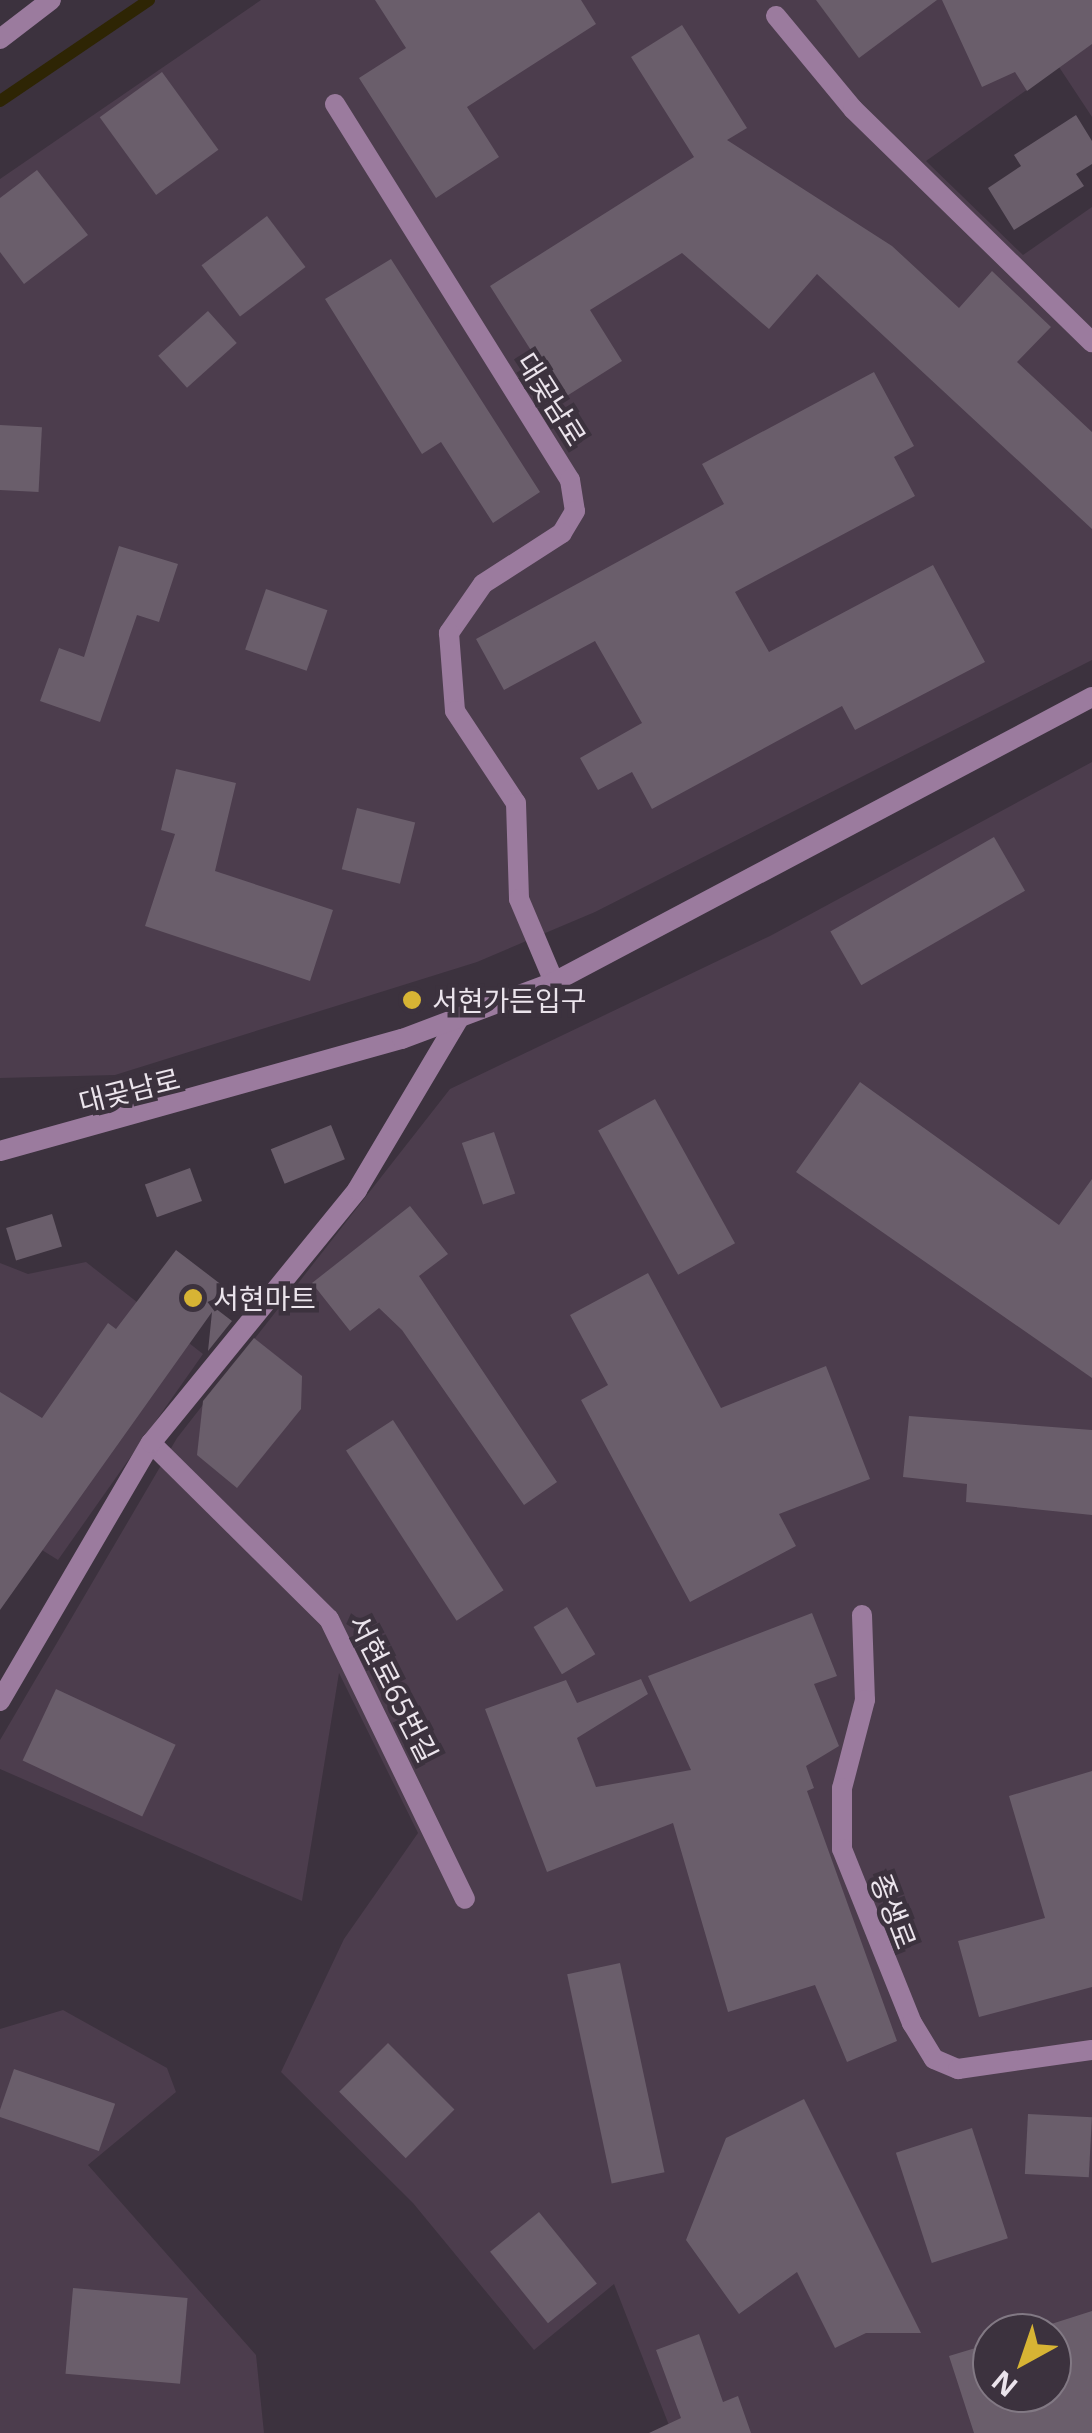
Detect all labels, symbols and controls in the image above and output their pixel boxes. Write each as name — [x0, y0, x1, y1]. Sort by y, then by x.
street label: 대곶남로 — [510, 346, 594, 452]
place label: 서현가든입구 — [432, 983, 587, 1017]
marker: 서현가든입구 — [401, 989, 423, 1011]
street label: 대곶남로 — [75, 1061, 183, 1119]
place label: 서현마트 — [213, 1281, 316, 1315]
marker: 서현마트 — [182, 1287, 204, 1309]
street label: 서현로65번길 — [343, 1609, 445, 1767]
street label: 종생로 — [864, 1869, 924, 1953]
north arrow — [972, 2313, 1072, 2413]
text: N — [983, 2363, 1025, 2406]

